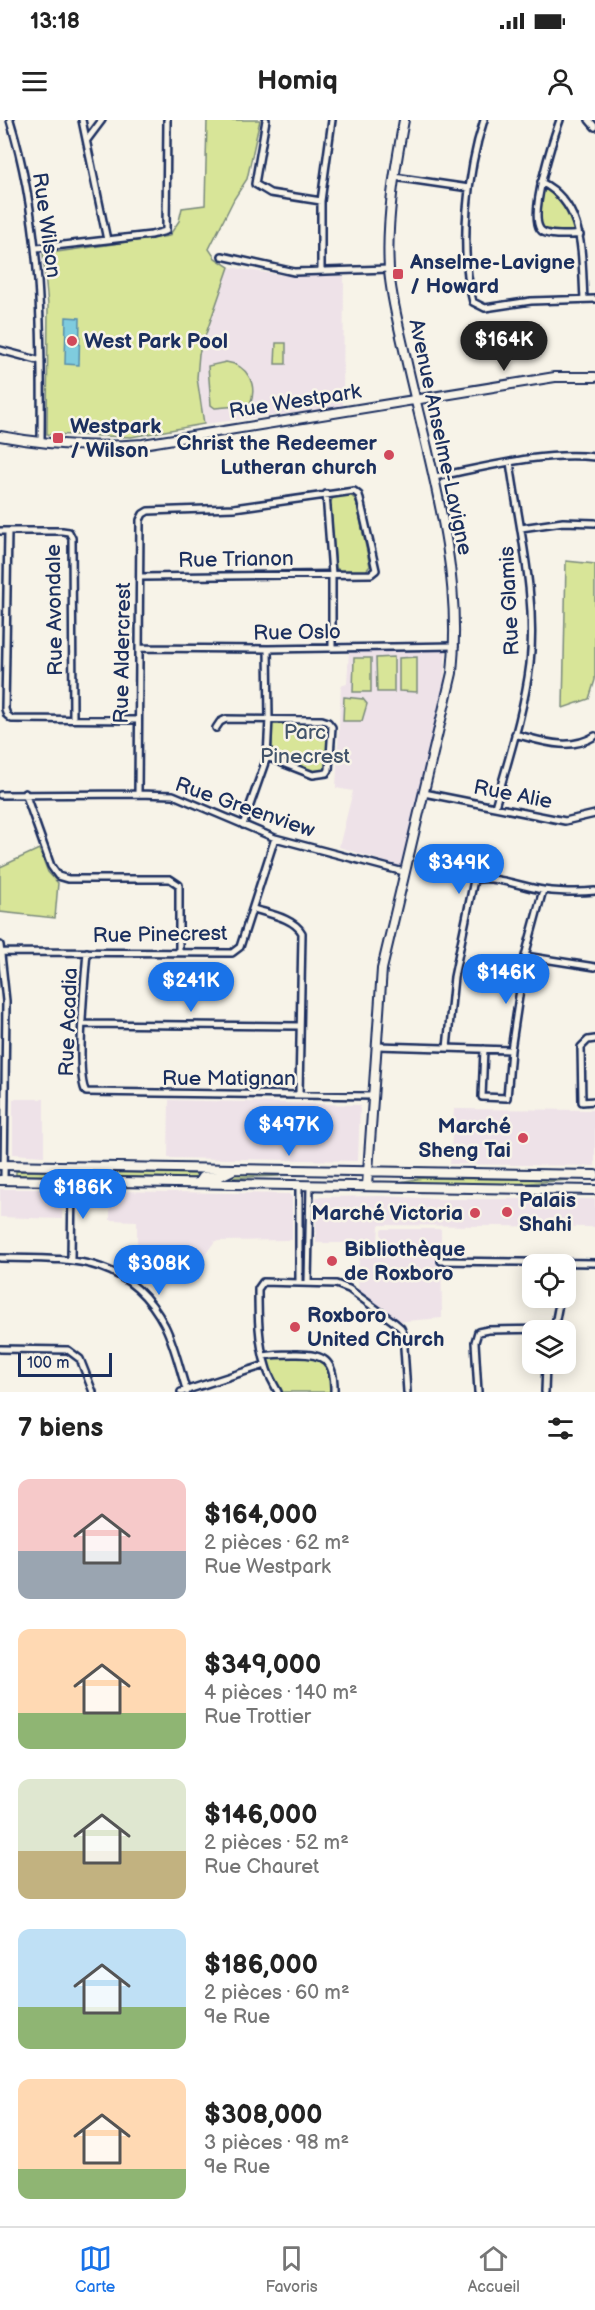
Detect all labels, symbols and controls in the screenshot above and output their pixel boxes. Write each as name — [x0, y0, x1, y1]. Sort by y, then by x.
text: 13:18 — [30, 8, 80, 35]
icon: menu — [18, 65, 51, 98]
text: Homiq — [257, 65, 338, 97]
icon: person — [544, 65, 577, 98]
street label: Rue Wilson — [27, 171, 66, 279]
place label: Anselme-Lavigne / Howard — [409, 250, 575, 299]
marker: Anselme-Lavigne / Howard — [391, 267, 405, 281]
street label: Avenue Anselme-Lavigne — [403, 317, 478, 557]
pin: $164K — [462, 321, 546, 372]
text: $164K — [474, 328, 534, 352]
place label: West Park Pool — [84, 329, 228, 354]
marker: West Park Pool — [65, 334, 79, 348]
street label: Rue Westpark — [227, 379, 363, 424]
place label: Westpark / Wilson — [70, 414, 161, 463]
marker: Westpark / Wilson — [51, 431, 65, 445]
place label: Christ the Redeemer Lutheran church — [177, 431, 378, 480]
marker: Christ the Redeemer Lutheran church — [382, 448, 396, 462]
street label: Rue Avondale — [41, 544, 68, 676]
street label: Rue Trianon — [178, 546, 294, 573]
street label: Rue Glamis — [494, 546, 525, 656]
street label: Rue Aldercrest — [109, 582, 136, 724]
street label: Rue Oslo — [253, 619, 341, 646]
park label: Parc Pinecrest — [260, 720, 351, 769]
street label: Rue Greenview — [172, 772, 318, 843]
street label: Rue Alie — [471, 775, 554, 814]
pin: $349K — [417, 844, 501, 895]
text: $349K — [428, 851, 490, 875]
street label: Rue Pinecrest — [92, 921, 228, 948]
pin: $146K — [464, 954, 548, 1005]
text: $146K — [476, 961, 536, 985]
pin: $241K — [149, 962, 233, 1013]
street label: Rue Acadia — [54, 967, 83, 1077]
text: $241K — [162, 969, 220, 993]
street label: Rue Matignan — [162, 1066, 296, 1091]
pin: $497K — [247, 1106, 331, 1157]
text: $497K — [258, 1113, 320, 1137]
place label: Marché Sheng Tai — [419, 1114, 512, 1163]
marker: Marché Sheng Tai — [516, 1131, 530, 1145]
pin: $186K — [41, 1169, 125, 1220]
text: $186K — [53, 1176, 113, 1200]
place label: Palais Shahi — [519, 1188, 576, 1237]
place label: Marché Victoria — [311, 1201, 463, 1226]
marker: Palais Shahi — [500, 1205, 514, 1219]
marker: Marché Victoria — [468, 1206, 482, 1220]
place label: Bibliothèque de Roxboro — [344, 1237, 465, 1286]
pin: $308K — [117, 1245, 201, 1296]
text: $308K — [128, 1252, 190, 1276]
marker: Bibliothèque de Roxboro — [325, 1254, 339, 1268]
map controls — [522, 1254, 576, 1374]
button: locate — [522, 1254, 576, 1308]
place label: Roxboro United Church — [307, 1303, 444, 1352]
marker: Roxboro United Church — [288, 1320, 302, 1334]
button: layers — [522, 1320, 576, 1374]
scale bar — [18, 1350, 112, 1378]
text: 100 m — [27, 1354, 70, 1373]
icon: filters — [544, 1412, 577, 1445]
text: 7 biens — [18, 1413, 103, 1444]
text: $164,000 — [204, 1500, 318, 1531]
icon: home — [66, 1503, 138, 1575]
text: 2 pièces · 62 m² — [204, 1531, 350, 1555]
text: Rue Westpark — [204, 1555, 331, 1579]
text: $349,000 — [204, 1650, 321, 1681]
icon: home — [66, 1653, 138, 1725]
text: 4 pièces · 140 m² — [204, 1681, 358, 1705]
text: Rue Trottier — [204, 1705, 311, 1729]
text: $146,000 — [204, 1800, 318, 1831]
icon: home — [66, 1803, 138, 1875]
text: 2 pièces · 52 m² — [204, 1831, 349, 1855]
text: Rue Chauret — [204, 1855, 319, 1879]
text: $186,000 — [204, 1950, 318, 1981]
icon: home — [66, 1953, 138, 2025]
text: 2 pièces · 60 m² — [204, 1981, 350, 2005]
text: 9e Rue — [204, 2005, 270, 2029]
text: $308,000 — [204, 2100, 323, 2131]
icon: home — [66, 2103, 138, 2175]
text: 3 pièces · 98 m² — [204, 2131, 349, 2155]
text: 9e Rue — [204, 2155, 270, 2179]
tab: Carte — [75, 2242, 115, 2297]
tab: Favoris — [265, 2242, 318, 2297]
tab: Accueil — [468, 2242, 520, 2297]

